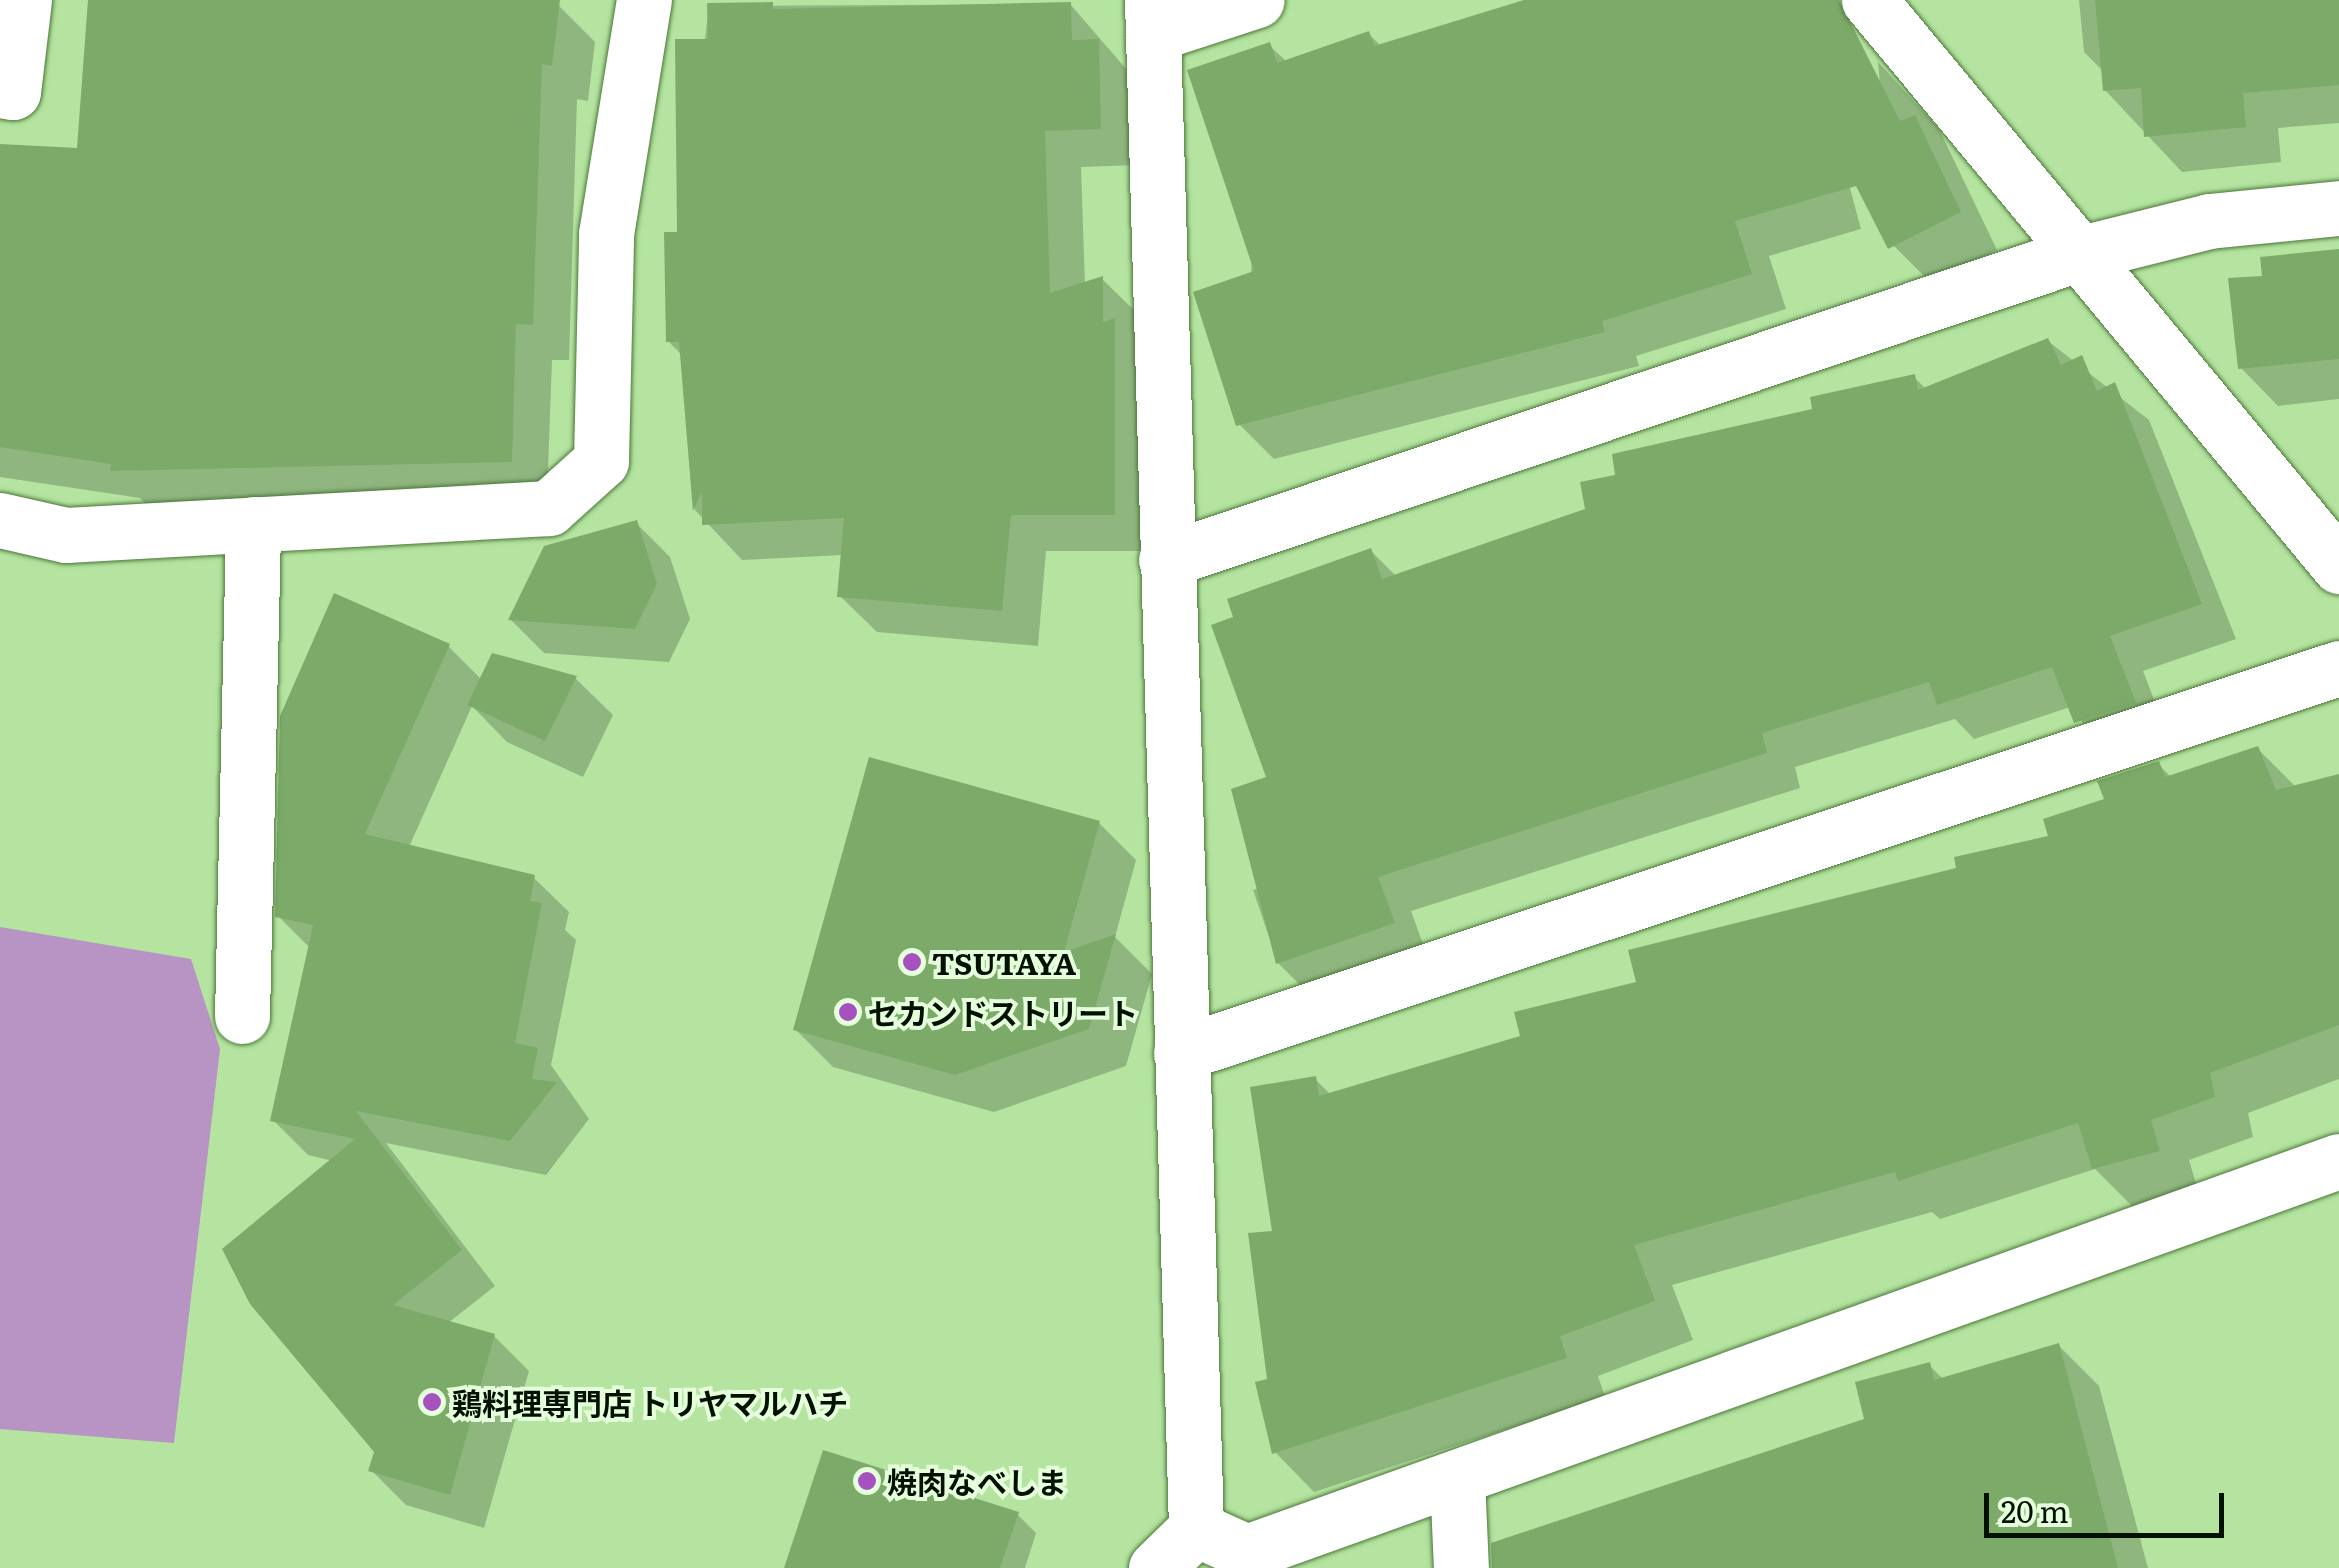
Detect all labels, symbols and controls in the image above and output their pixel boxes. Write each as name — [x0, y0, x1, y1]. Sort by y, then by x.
place label: TSUTAYA — [932, 944, 1076, 980]
marker: TSUTAYA — [901, 951, 923, 973]
place label: セカンドストリート — [868, 994, 1138, 1030]
marker: セカンドストリート — [837, 1001, 859, 1023]
place label: 鶏料理専門店 トリヤマルハチ — [452, 1384, 848, 1420]
marker: 鶏料理専門店 トリヤマルハチ — [421, 1391, 443, 1413]
place label: 焼肉なべしま — [887, 1463, 1067, 1499]
marker: 焼肉なべしま — [856, 1470, 878, 1492]
scale bar — [1989, 1473, 2229, 1535]
text: 20 m — [2001, 1488, 2069, 1532]

